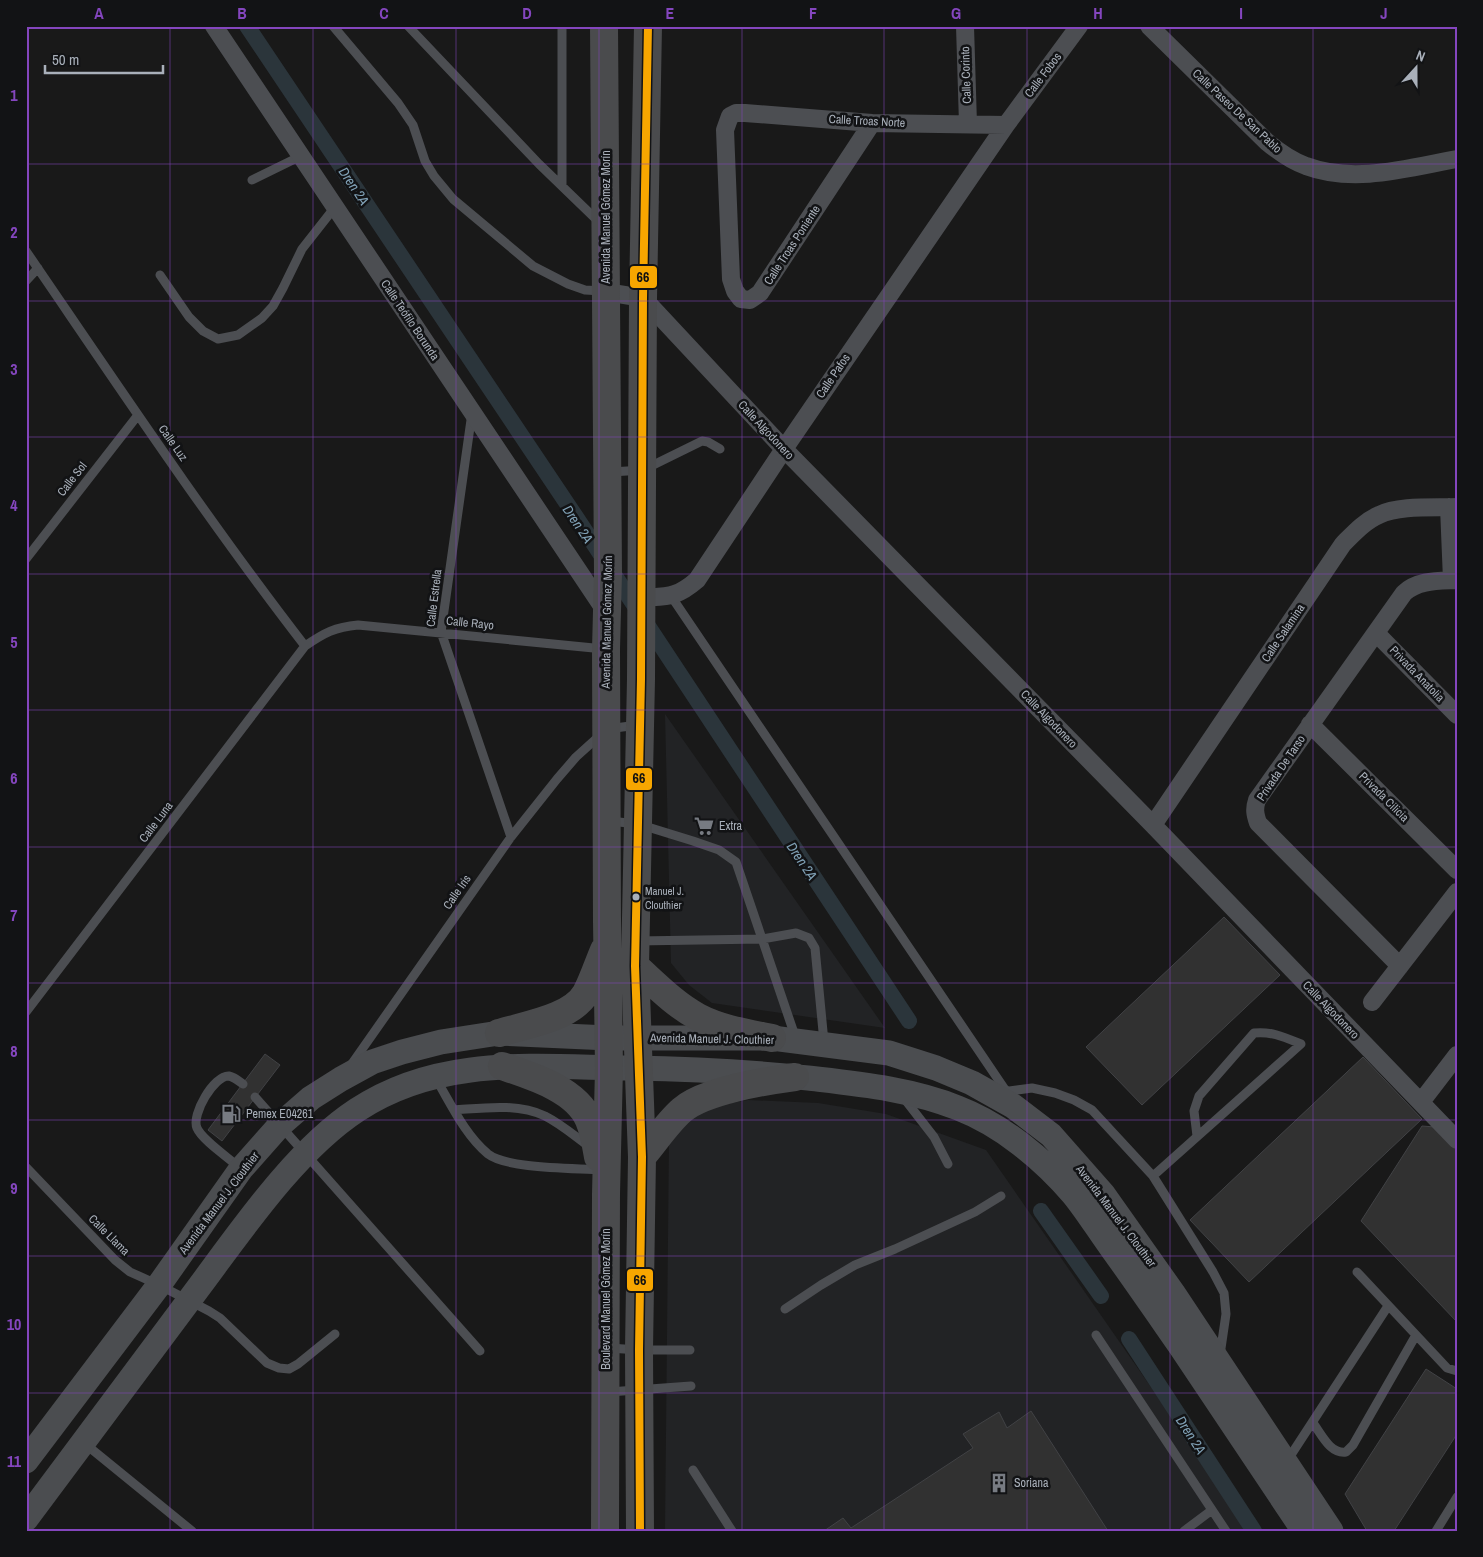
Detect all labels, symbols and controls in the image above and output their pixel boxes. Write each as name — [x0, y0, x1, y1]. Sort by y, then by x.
text: A — [94, 2, 104, 24]
text: B — [237, 2, 247, 24]
text: C — [379, 2, 389, 24]
text: D — [522, 2, 532, 24]
text: E — [666, 2, 675, 24]
text: F — [809, 2, 817, 24]
text: G — [951, 2, 961, 24]
text: H — [1093, 2, 1103, 24]
text: I — [1239, 2, 1243, 24]
text: J — [1380, 2, 1388, 24]
scale bar — [45, 42, 162, 74]
north arrow — [1390, 42, 1440, 92]
street label: Calle Corinto — [957, 46, 975, 104]
text: N — [1414, 46, 1428, 66]
text: 50 m — [52, 49, 79, 70]
street label: Calle Fobos — [1021, 49, 1065, 101]
street label: Calle Paseo De San Pablo — [1189, 65, 1285, 157]
text: 1 — [10, 84, 18, 106]
street label: Calle Troas Norte — [828, 111, 906, 131]
street label: Avenida Manuel Gómez Morín — [598, 150, 614, 285]
water label: Dren 2A — [335, 164, 373, 209]
street label: Calle Troas Poniente — [760, 202, 824, 288]
text: 2 — [10, 221, 18, 243]
line badge: 66 — [629, 265, 658, 289]
text: 66 — [637, 268, 649, 286]
street label: Calle Teófilo Borunda — [377, 277, 443, 364]
street label: Calle Pafos — [812, 351, 854, 401]
text: 3 — [10, 358, 18, 380]
street label: Calle Algodonero — [735, 397, 797, 463]
street label: Calle Luz — [155, 422, 191, 464]
street label: Calle Sol — [54, 459, 90, 499]
text: 4 — [10, 494, 18, 516]
water label: Dren 2A — [559, 502, 597, 547]
street label: Avenida Manuel Gómez Morín — [598, 555, 616, 690]
street label: Calle Estrella — [423, 568, 446, 628]
street label: Calle Salamina — [1258, 600, 1309, 665]
street label: Calle Rayo — [445, 613, 495, 633]
text: 5 — [10, 631, 18, 653]
street label: Privada Anatolia — [1386, 642, 1448, 706]
street label: Calle Algodonero — [1017, 686, 1081, 752]
street label: Privada De Tarso — [1253, 732, 1309, 804]
text: 6 — [10, 767, 18, 789]
line badge: 66 — [625, 767, 653, 791]
text: 66 — [633, 769, 645, 787]
street label: Privada Cilicia — [1356, 769, 1413, 826]
street label: Calle Luna — [135, 798, 177, 846]
supermarket icon: Extra — [693, 815, 715, 837]
place label: Extra — [719, 818, 742, 834]
water label: Dren 2A — [783, 839, 821, 884]
street label: Calle Iris — [439, 871, 475, 912]
place label: Manuel J. Clouthier — [645, 884, 684, 912]
marker: Manuel J. Clouthier — [631, 892, 641, 902]
text: 7 — [10, 904, 18, 926]
street label: Calle Algodonero — [1299, 977, 1363, 1043]
street label: Avenida Manuel J. Clouthier — [649, 1030, 775, 1048]
text: 8 — [10, 1040, 18, 1062]
fuel station icon: Pemex E04261 — [220, 1103, 242, 1125]
place label: Pemex E04261 — [246, 1106, 314, 1122]
street label: Avenida Manuel J. Clouthier — [175, 1148, 263, 1258]
street label: Avenida Manuel J. Clouthier — [1072, 1161, 1160, 1271]
text: 9 — [10, 1177, 18, 1199]
street label: Calle Llama — [85, 1211, 133, 1259]
street label: Boulevard Manuel Gómez Morín — [598, 1228, 614, 1370]
line badge: 66 — [626, 1268, 654, 1292]
text: 66 — [634, 1271, 646, 1289]
text: 10 — [7, 1313, 21, 1335]
water label: Dren 2A — [1172, 1412, 1210, 1458]
text: 11 — [7, 1450, 22, 1472]
building icon: Soriana — [988, 1472, 1010, 1494]
place label: Soriana — [1014, 1475, 1049, 1491]

